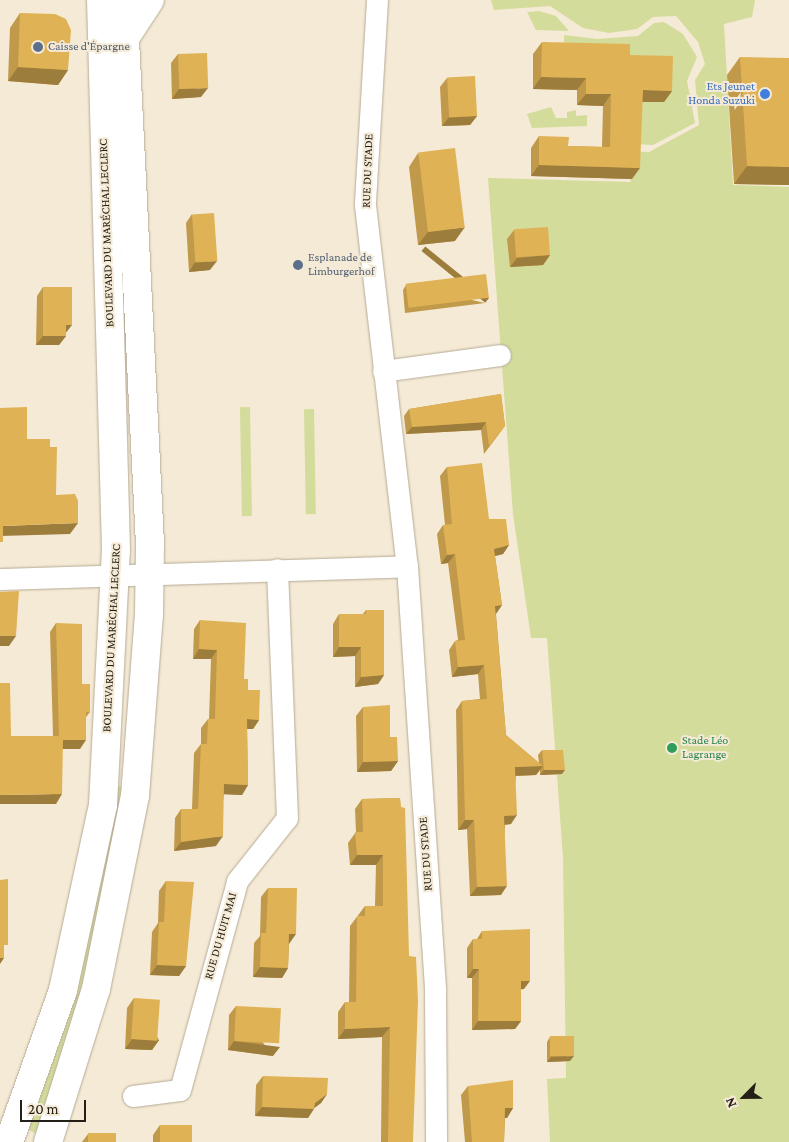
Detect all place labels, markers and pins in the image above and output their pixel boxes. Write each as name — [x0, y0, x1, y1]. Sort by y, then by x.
place label: Caisse d'Épargne — [48, 40, 130, 54]
marker: Caisse d'Épargne — [32, 41, 44, 53]
place label: Ets Jeunet Honda Suzuki — [688, 80, 755, 108]
marker: Ets Jeunet Honda Suzuki — [759, 88, 771, 100]
place label: Esplanade de Limburgerhof — [308, 251, 375, 279]
marker: Esplanade de Limburgerhof — [292, 259, 304, 271]
place label: Stade Léo Lagrange — [682, 734, 728, 762]
marker: Stade Léo Lagrange — [666, 742, 678, 754]

